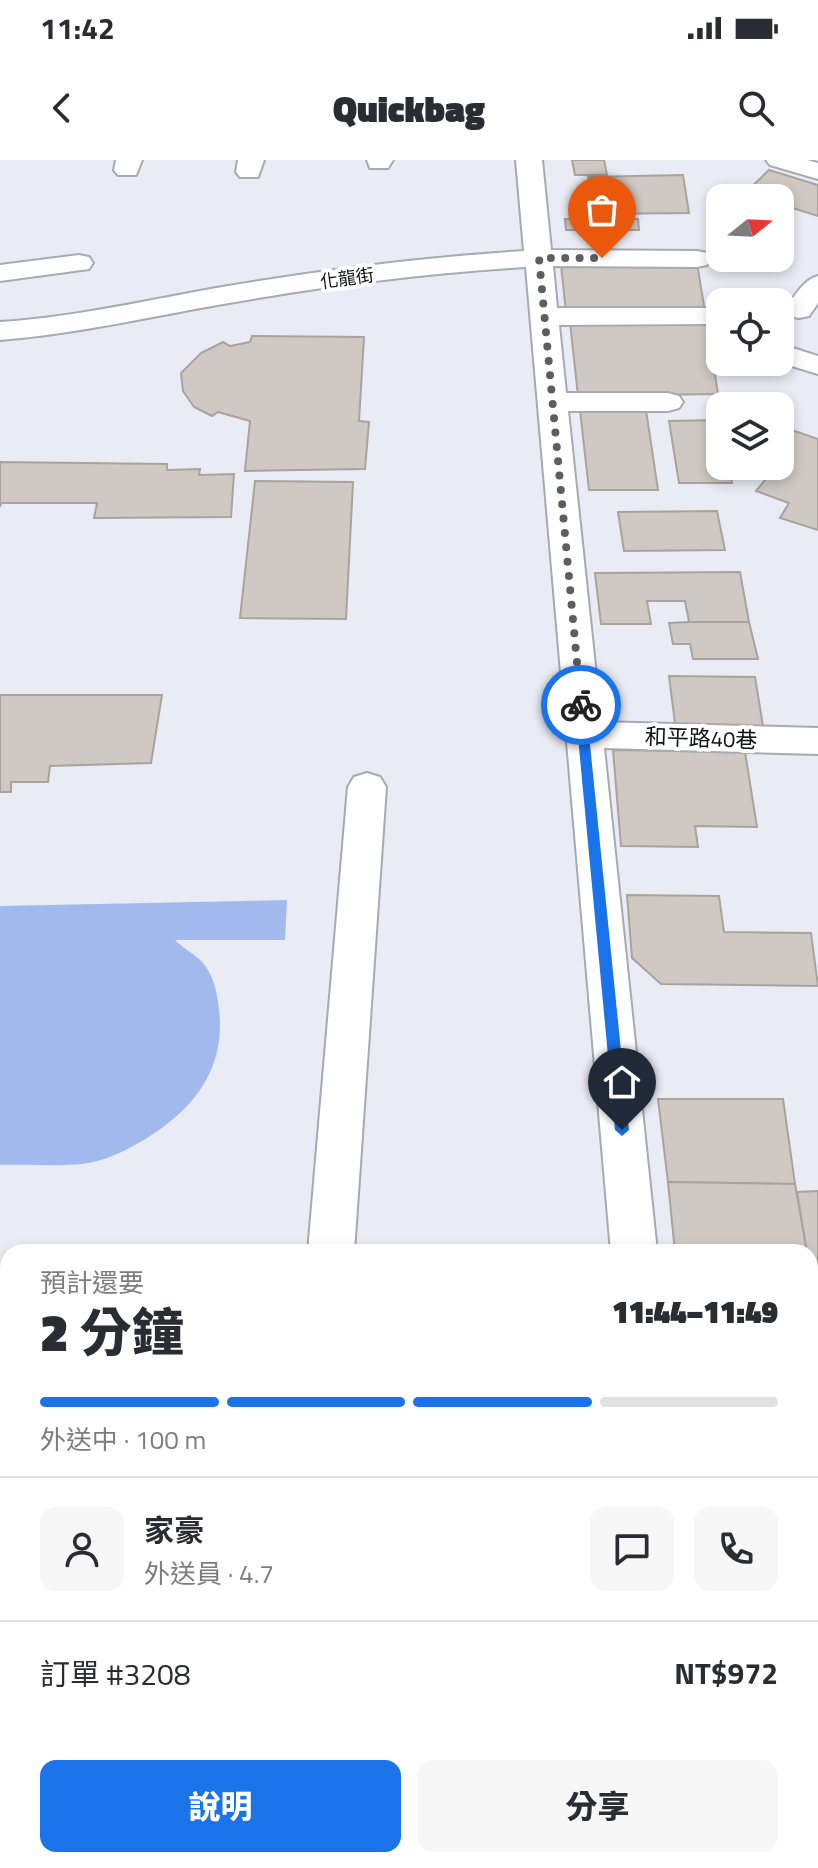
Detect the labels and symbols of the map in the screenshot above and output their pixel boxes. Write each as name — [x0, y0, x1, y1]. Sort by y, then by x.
pin — [568, 176, 636, 258]
north arrow — [706, 184, 794, 272]
street label: 化龍街 — [318, 261, 376, 295]
courier — [541, 665, 621, 745]
street label: 和平路40巷 — [644, 719, 758, 757]
pin — [588, 1048, 656, 1130]

